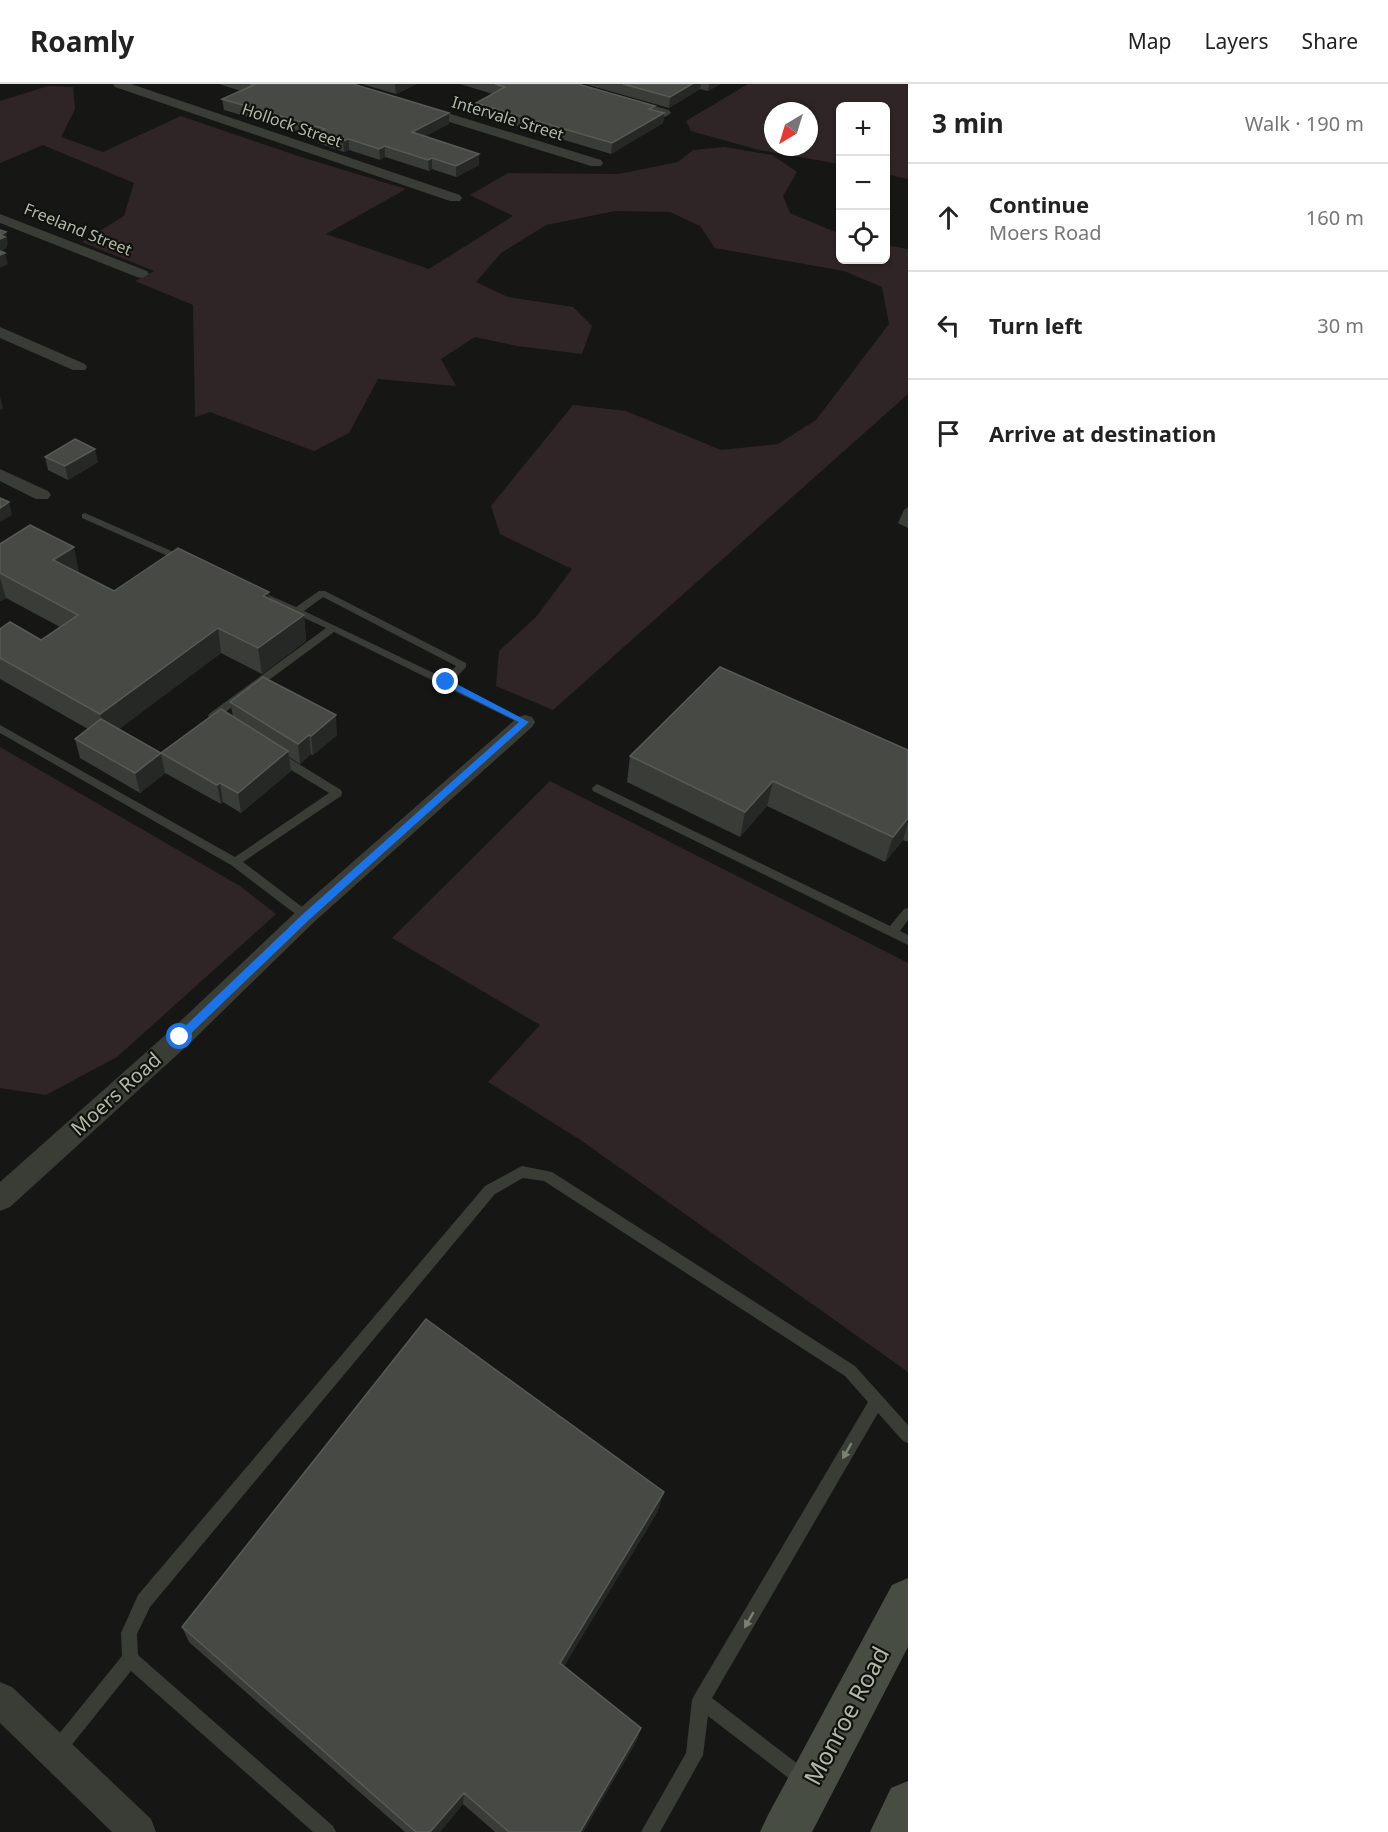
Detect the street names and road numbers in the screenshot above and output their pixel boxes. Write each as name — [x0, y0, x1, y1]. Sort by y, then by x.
street label: Intervale Street — [449, 91, 567, 146]
street label: Hollock Street — [239, 98, 345, 152]
street label: Freeland Street — [21, 197, 135, 261]
street label: Moers Road — [65, 1046, 167, 1141]
street label: Monroe Road — [795, 1640, 896, 1790]

